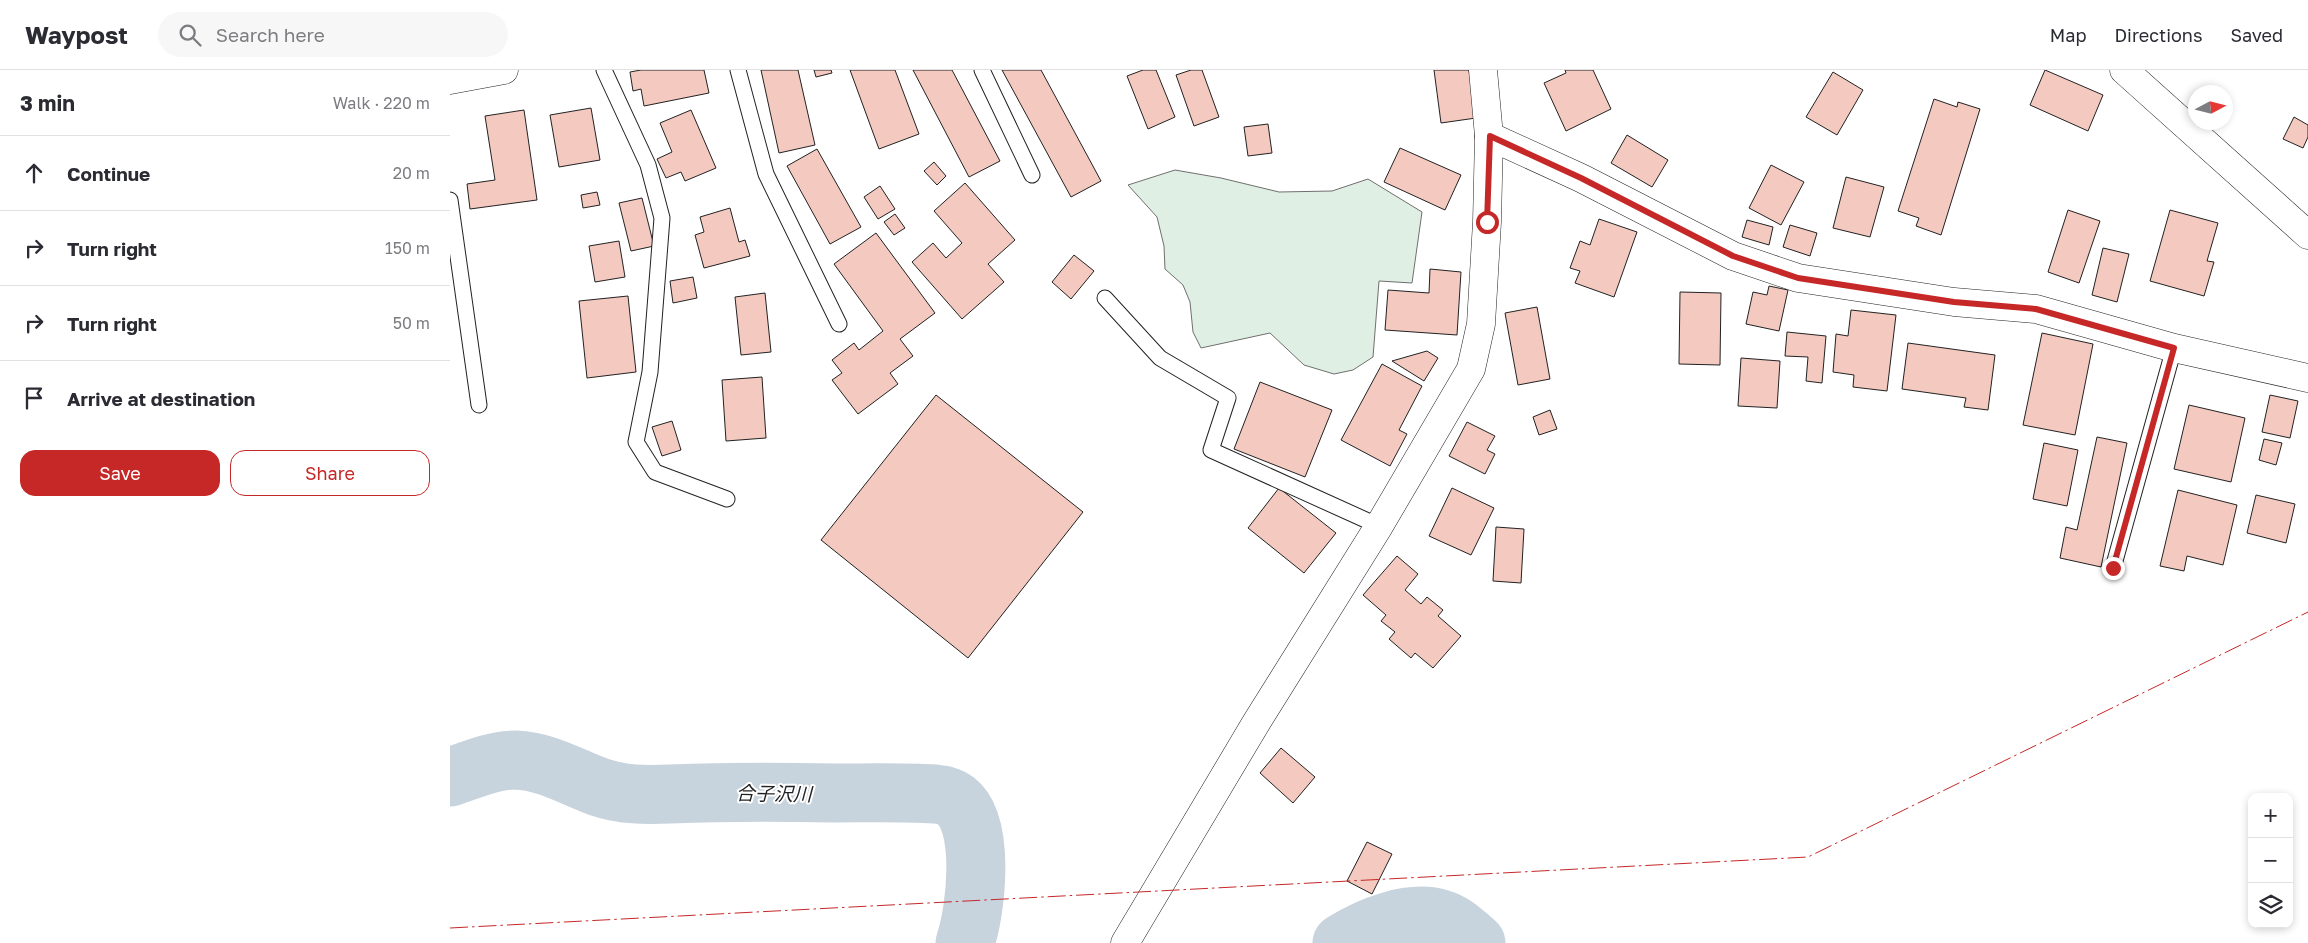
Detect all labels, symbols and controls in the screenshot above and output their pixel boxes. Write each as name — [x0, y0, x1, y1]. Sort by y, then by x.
search box — [158, 12, 508, 57]
text: Waypost — [25, 20, 128, 49]
icon: search — [176, 21, 204, 49]
text: Search here — [216, 23, 325, 46]
text: Map — [2050, 24, 2086, 46]
text: Directions — [2114, 24, 2202, 46]
text: Saved — [2230, 24, 2283, 46]
north arrow — [2188, 85, 2233, 130]
text: 3 min — [20, 90, 75, 116]
text: Walk · 220 m — [333, 93, 430, 113]
icon: ahead — [20, 159, 48, 187]
text: Continue — [67, 162, 150, 185]
text: 20 m — [393, 163, 430, 183]
route start — [1476, 211, 1499, 234]
icon: right — [20, 234, 48, 262]
text: Turn right — [67, 237, 157, 260]
text: 150 m — [385, 238, 430, 258]
icon: right — [20, 309, 48, 337]
text: Turn right — [67, 312, 157, 335]
text: 50 m — [393, 313, 430, 333]
icon: arrive — [20, 384, 48, 412]
text: Arrive at destination — [67, 387, 255, 410]
button: Save — [20, 450, 220, 496]
button: Share — [230, 450, 430, 496]
route end — [2102, 557, 2125, 580]
water label: 合子沢川 — [736, 781, 814, 805]
map controls — [2248, 793, 2293, 928]
button: + — [2248, 793, 2293, 838]
button: − — [2248, 838, 2293, 883]
button: layers — [2248, 883, 2293, 928]

